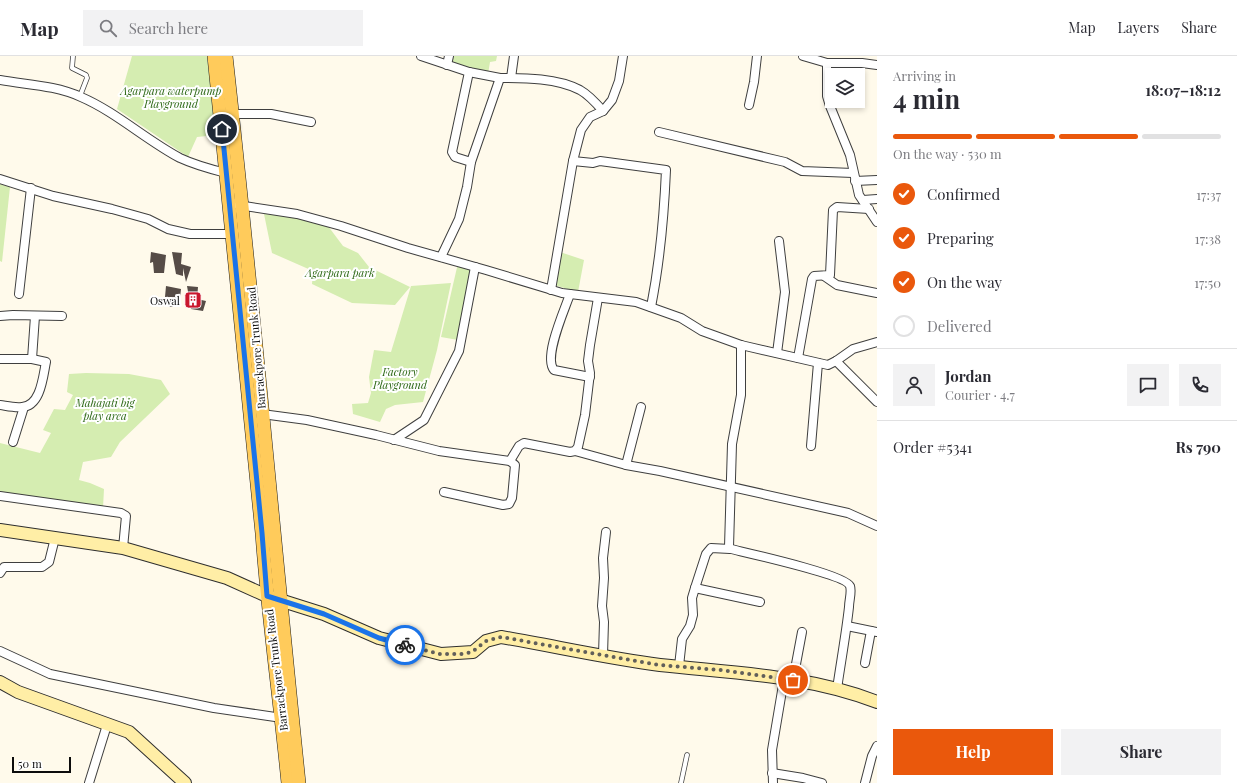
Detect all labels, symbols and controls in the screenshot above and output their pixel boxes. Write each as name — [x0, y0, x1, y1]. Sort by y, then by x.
search box — [83, 10, 363, 46]
text: Map — [20, 15, 59, 41]
icon: search — [97, 17, 119, 39]
text: Search here — [129, 18, 208, 38]
text: Map — [1068, 18, 1096, 37]
text: Layers — [1118, 18, 1159, 37]
text: Share — [1181, 18, 1217, 37]
text: Arriving in — [893, 67, 956, 84]
map controls — [825, 68, 865, 108]
button: layers — [825, 68, 865, 108]
text: 18:07–18:12 — [1145, 80, 1221, 100]
text: 4 min — [893, 81, 960, 116]
park label: Agarpara waterpump Playground — [120, 83, 221, 111]
pin — [205, 112, 239, 146]
icon: home — [211, 118, 233, 140]
text: On the way · 530 m — [893, 145, 1001, 162]
icon: check — [893, 183, 915, 205]
text: Confirmed — [927, 184, 1000, 204]
text: 17:37 — [1196, 186, 1221, 203]
icon: check — [893, 227, 915, 249]
text: Preparing — [927, 228, 994, 248]
text: 17:38 — [1195, 230, 1221, 247]
park label: Agarpara park — [304, 265, 375, 280]
icon: check — [893, 271, 915, 293]
text: On the way — [927, 272, 1002, 292]
text: 17:50 — [1194, 274, 1221, 291]
street label: Barrackpore Trunk Road — [243, 286, 269, 410]
building icon: Oswal — [183, 290, 203, 310]
place label: Oswal — [150, 293, 180, 308]
text: Delivered — [927, 316, 992, 336]
park label: Factory Playground — [372, 364, 428, 392]
button: person — [893, 364, 935, 406]
button: chat — [1127, 364, 1169, 406]
button: phone — [1179, 364, 1221, 406]
text: Jordan — [945, 366, 991, 386]
text: Courier · 4.7 — [945, 386, 1015, 403]
park label: Mahajati big play area — [74, 395, 136, 423]
text: Order #5341 — [893, 437, 972, 457]
text: Rs 790 — [1175, 437, 1221, 457]
street label: Barrackpore Trunk Road — [261, 608, 291, 732]
courier — [385, 625, 425, 665]
icon: bike — [394, 634, 416, 656]
pin — [776, 663, 810, 697]
icon: bag — [782, 669, 804, 691]
button: Help — [893, 729, 1053, 775]
button: Share — [1061, 729, 1221, 775]
scale bar — [12, 755, 71, 774]
text: 50 m — [18, 756, 42, 771]

